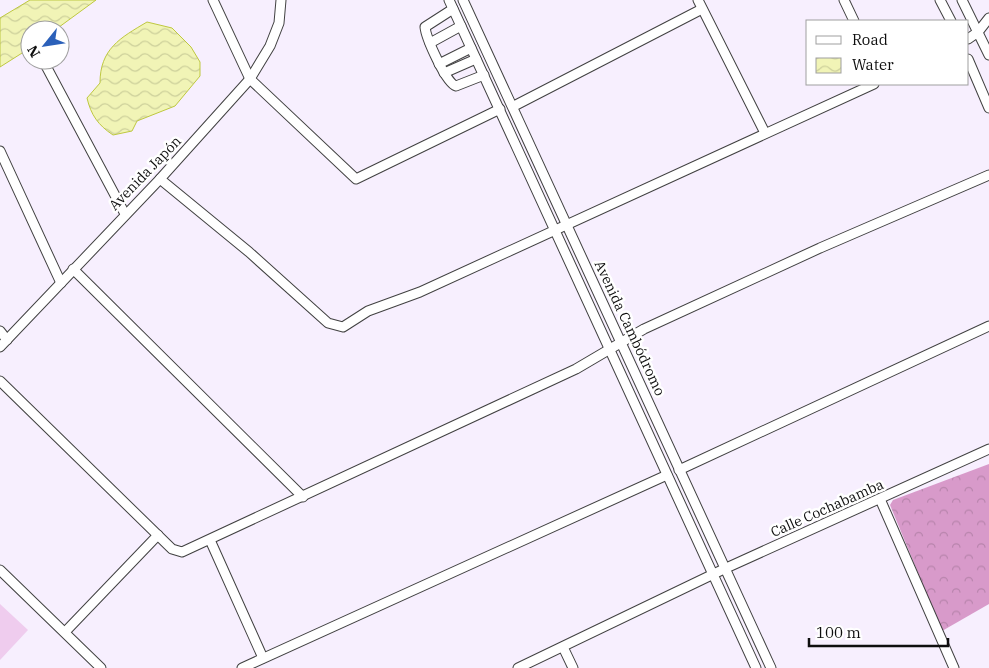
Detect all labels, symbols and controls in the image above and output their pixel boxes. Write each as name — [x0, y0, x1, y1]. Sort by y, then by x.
north arrow — [20, 20, 70, 70]
legend — [806, 20, 969, 85]
text: Road — [852, 30, 888, 49]
text: N — [23, 42, 44, 61]
text: Water — [852, 55, 894, 74]
street label: Avenida Japón — [105, 132, 185, 214]
street label: Avenida Cambódromo — [591, 257, 669, 399]
street label: Calle Cochabamba — [768, 475, 887, 541]
scale bar — [809, 616, 948, 648]
text: 100 m — [816, 623, 861, 642]

